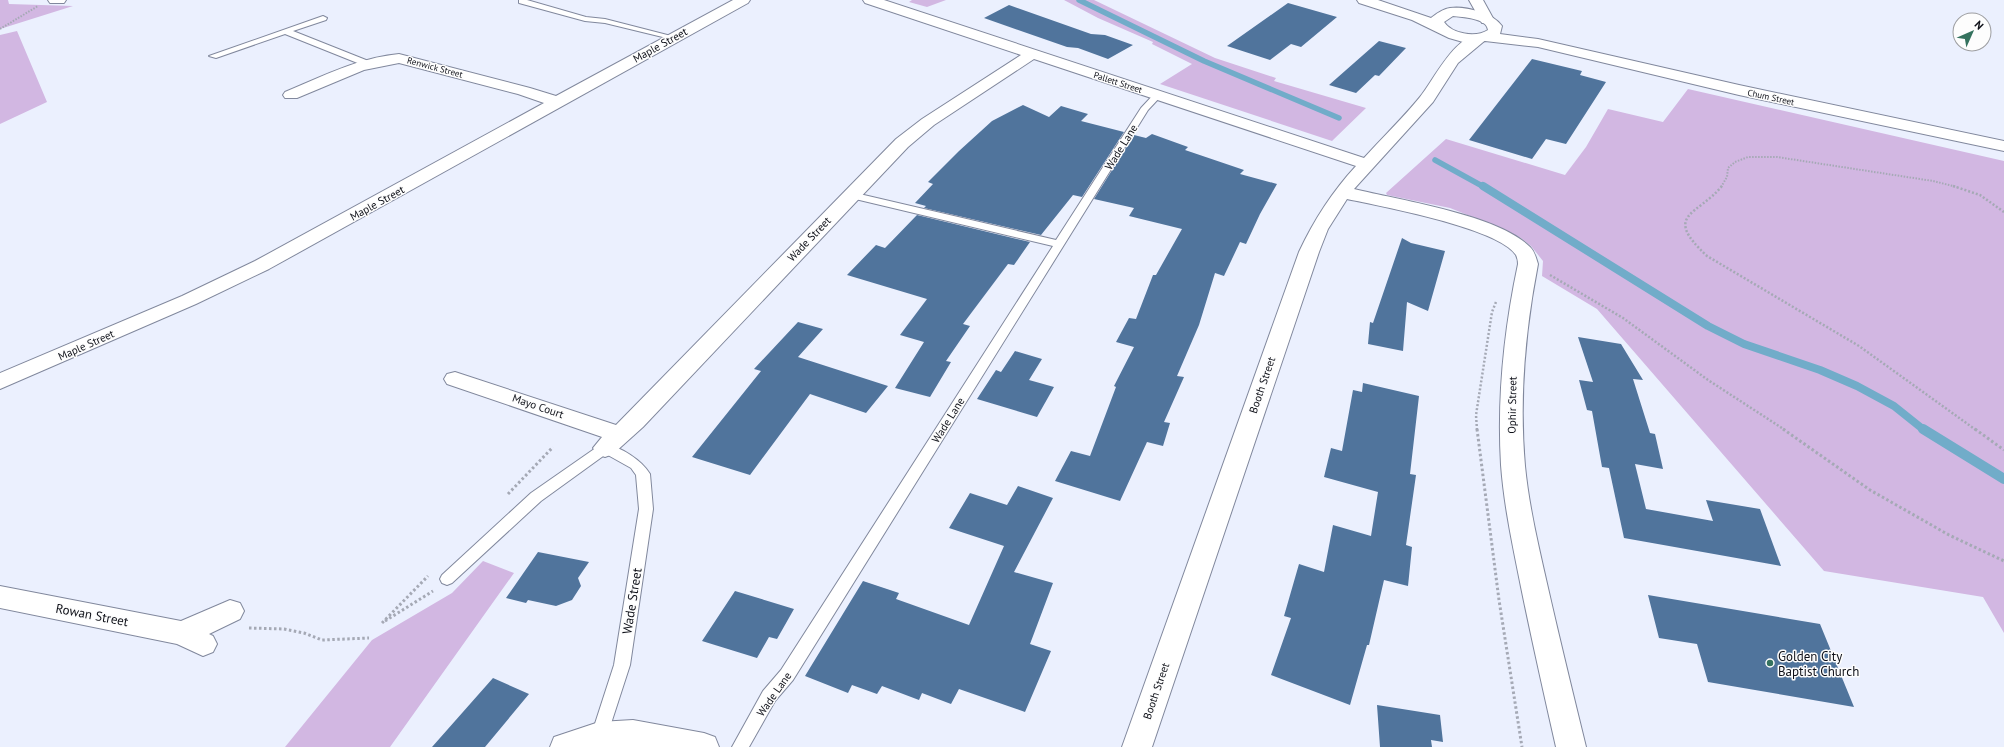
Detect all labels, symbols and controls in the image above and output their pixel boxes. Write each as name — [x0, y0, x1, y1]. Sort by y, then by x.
north arrow — [1952, 12, 1992, 52]
text: N — [1972, 17, 1987, 32]
street label: Maple Street — [630, 24, 690, 66]
street label: Renwick Street — [406, 54, 464, 80]
street label: Pallett Street — [1092, 69, 1144, 95]
street label: Chum Street — [1747, 87, 1795, 107]
street label: Wade Lane — [1102, 121, 1141, 172]
street label: Maple Street — [347, 182, 407, 224]
street label: Wade Street — [784, 214, 834, 264]
street label: Maple Street — [56, 326, 116, 364]
street label: Booth Street — [1246, 355, 1278, 415]
street label: Ophir Street — [1505, 376, 1520, 434]
street label: Mayo Court — [510, 391, 566, 421]
street label: Wade Lane — [929, 394, 968, 445]
street label: Wade Street — [618, 566, 646, 635]
street label: Rowan Street — [54, 600, 130, 630]
place label: Golden City Baptist Church — [1778, 648, 1859, 680]
marker: Golden City Baptist Church — [1765, 658, 1775, 668]
street label: Booth Street — [1140, 661, 1172, 721]
street label: Wade Lane — [754, 669, 795, 719]

